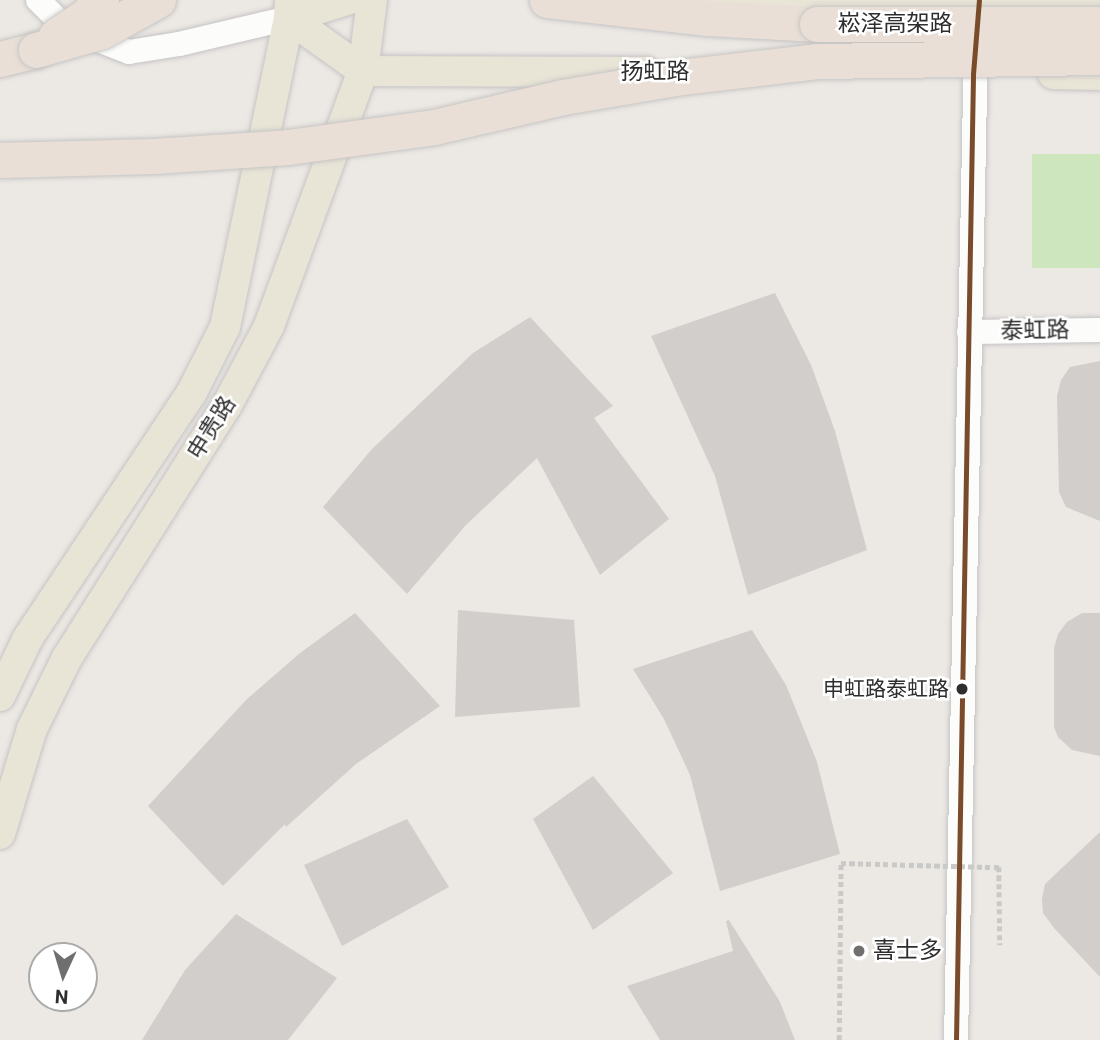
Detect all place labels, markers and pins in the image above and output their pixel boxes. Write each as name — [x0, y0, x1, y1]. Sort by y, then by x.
place label: 申虹路泰虹路 — [823, 676, 949, 702]
marker: 申虹路泰虹路 — [955, 682, 969, 696]
place label: 喜士多 — [873, 937, 942, 965]
marker: 喜士多 — [851, 943, 867, 959]

